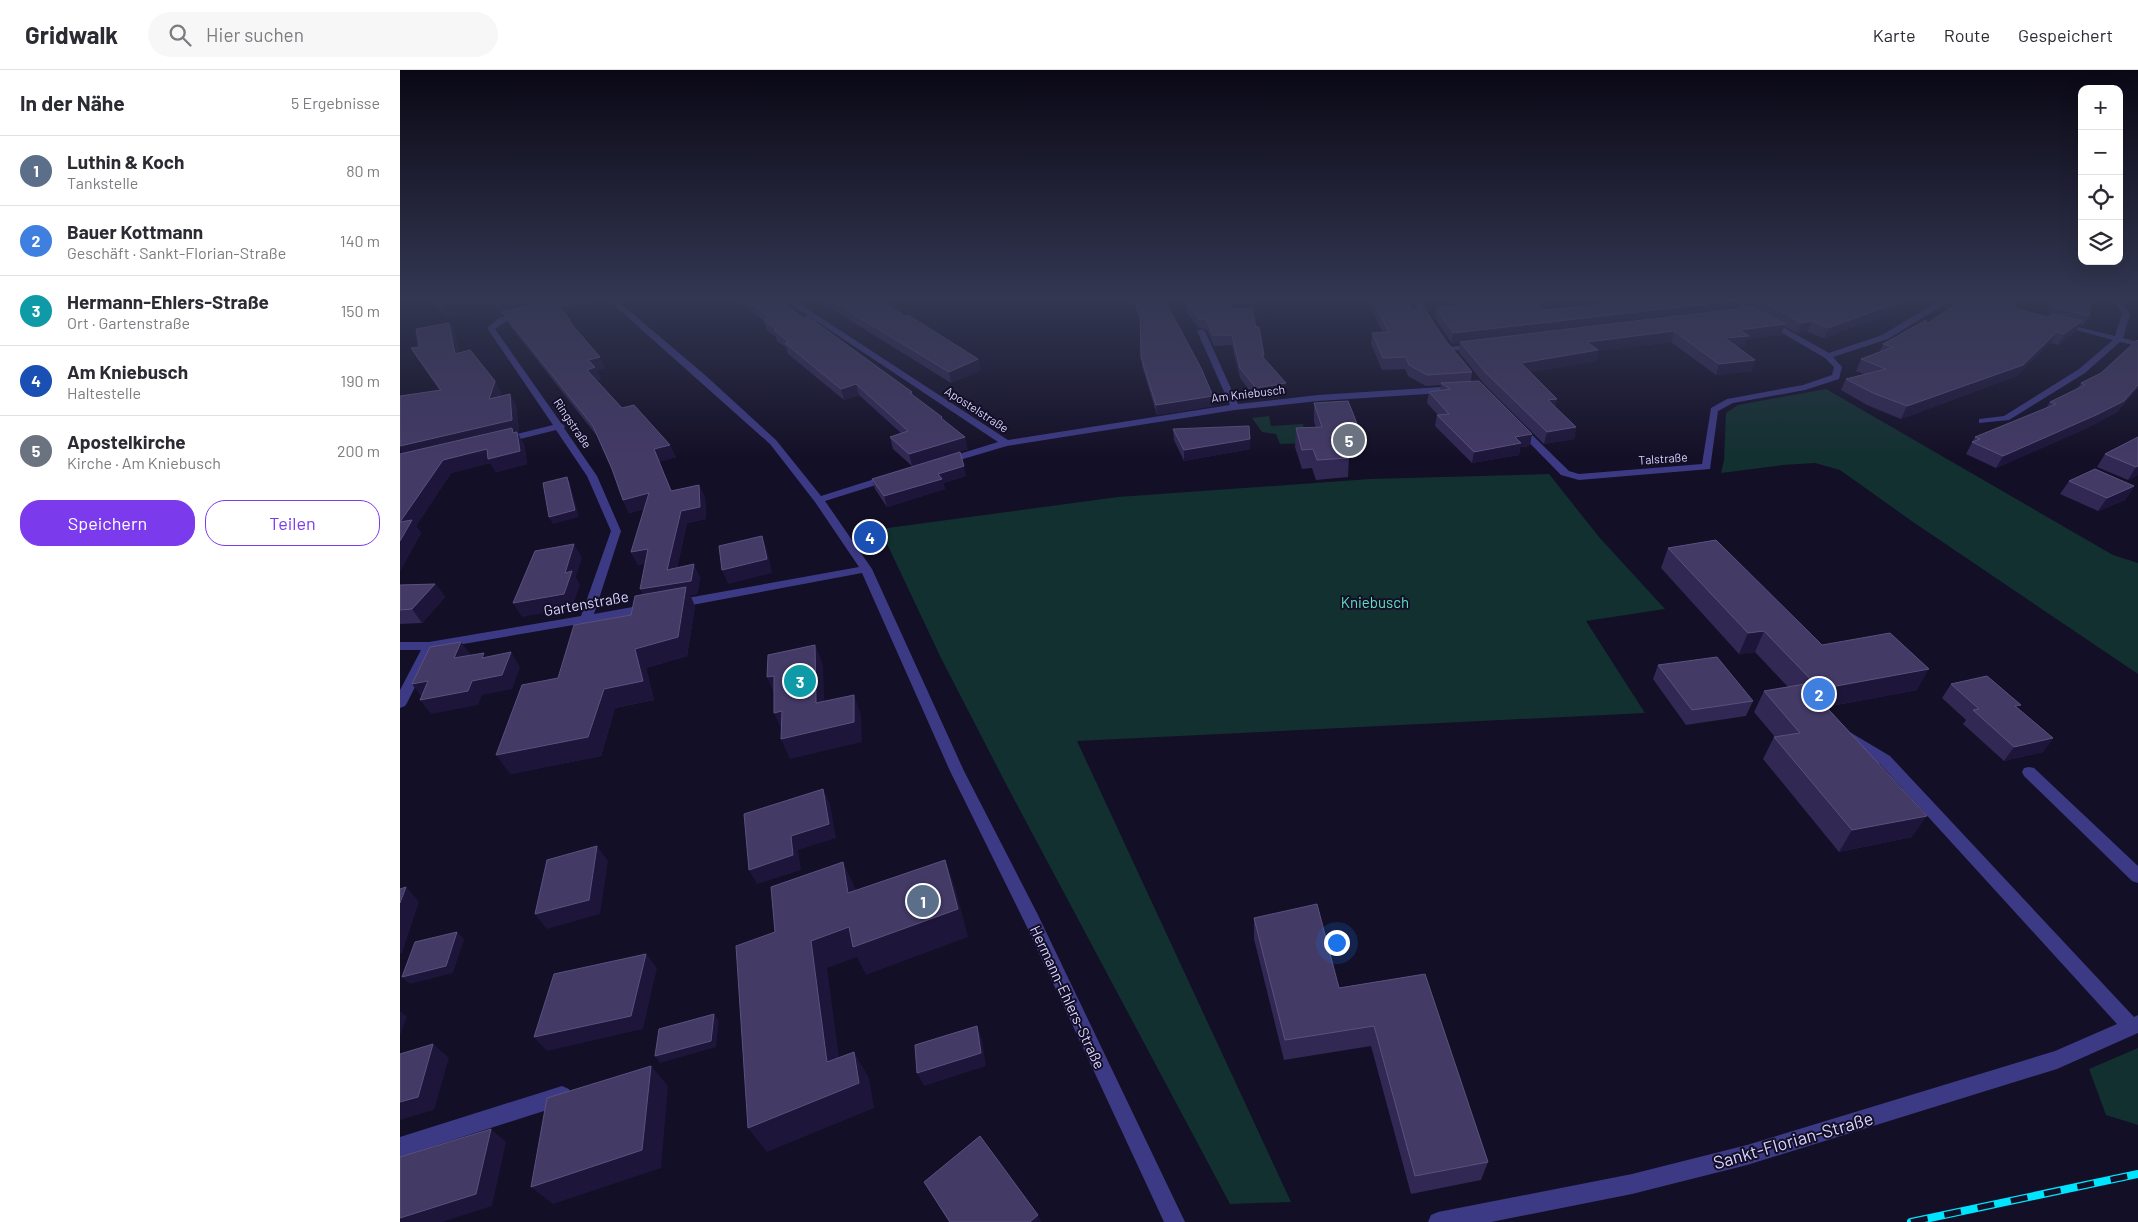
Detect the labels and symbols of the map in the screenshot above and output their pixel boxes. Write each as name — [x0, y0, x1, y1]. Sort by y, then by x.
street label: Am Kniebusch — [1210, 382, 1286, 404]
street label: Apostelstraße — [943, 383, 1011, 435]
street label: Ringstraße — [551, 395, 595, 451]
pin: 5 — [1333, 421, 1365, 459]
street label: Talstraße — [1638, 449, 1688, 467]
pin: 4 — [854, 518, 886, 556]
street label: Gartenstraße — [542, 587, 630, 619]
park label: Kniebusch — [1341, 593, 1409, 611]
pin: 3 — [784, 662, 816, 700]
pin: 2 — [1803, 675, 1835, 713]
pin: 1 — [907, 882, 939, 920]
street label: Hermann-Ehlers-Straße — [1027, 922, 1109, 1072]
your location — [1324, 930, 1350, 956]
street label: Sankt-Florian-Straße — [1710, 1107, 1876, 1173]

